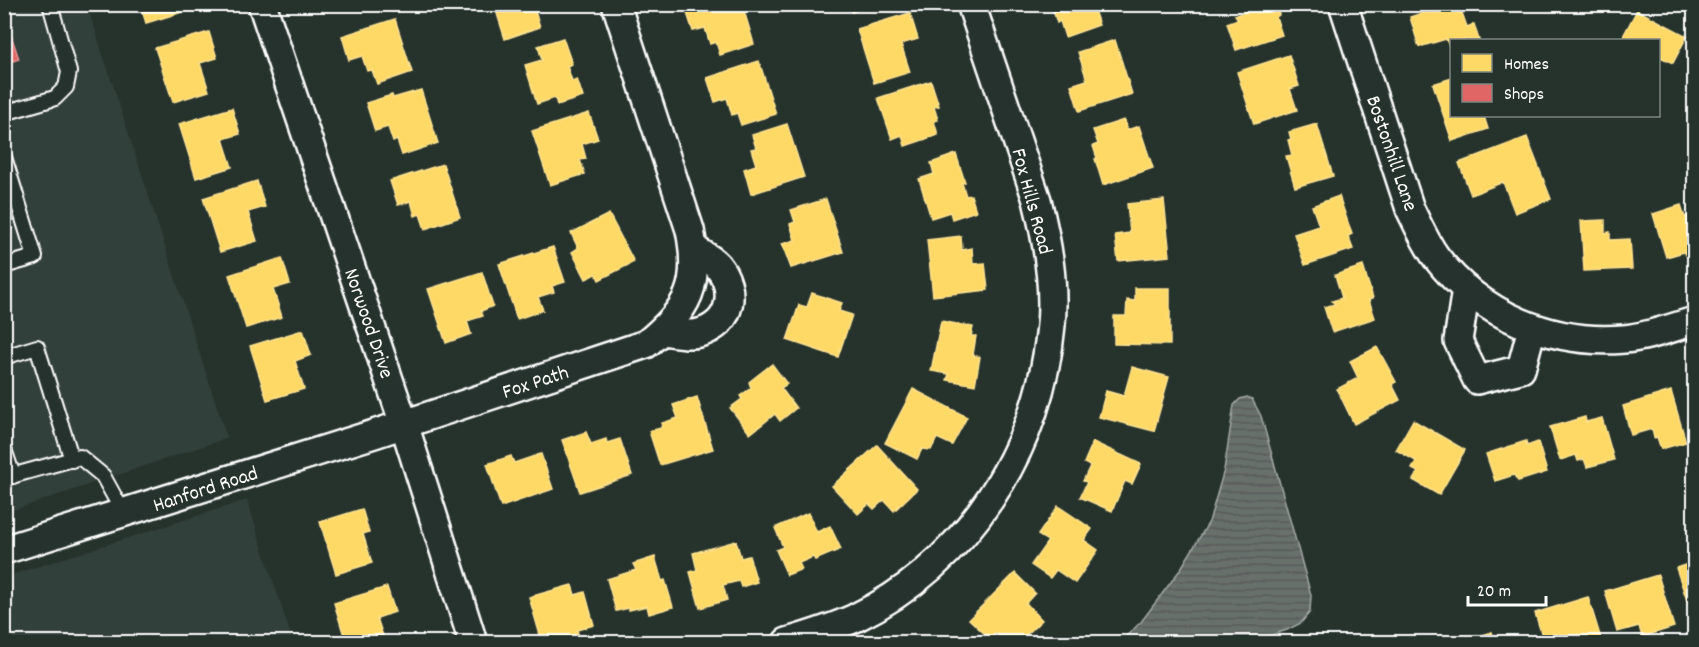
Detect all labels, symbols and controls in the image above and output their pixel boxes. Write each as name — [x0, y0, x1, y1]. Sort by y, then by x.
legend — [1450, 39, 1660, 117]
text: Homes — [1504, 53, 1549, 78]
text: Shops — [1504, 83, 1544, 108]
street label: Bostonhill Lane — [1356, 92, 1424, 216]
street label: Fox Hills Road — [1002, 145, 1059, 258]
street label: Norwood Drive — [334, 265, 400, 383]
street label: Fox Path — [499, 359, 573, 409]
street label: Hanford Road — [150, 460, 262, 522]
scale bar — [1468, 569, 1546, 607]
text: 20 m — [1477, 580, 1511, 605]

